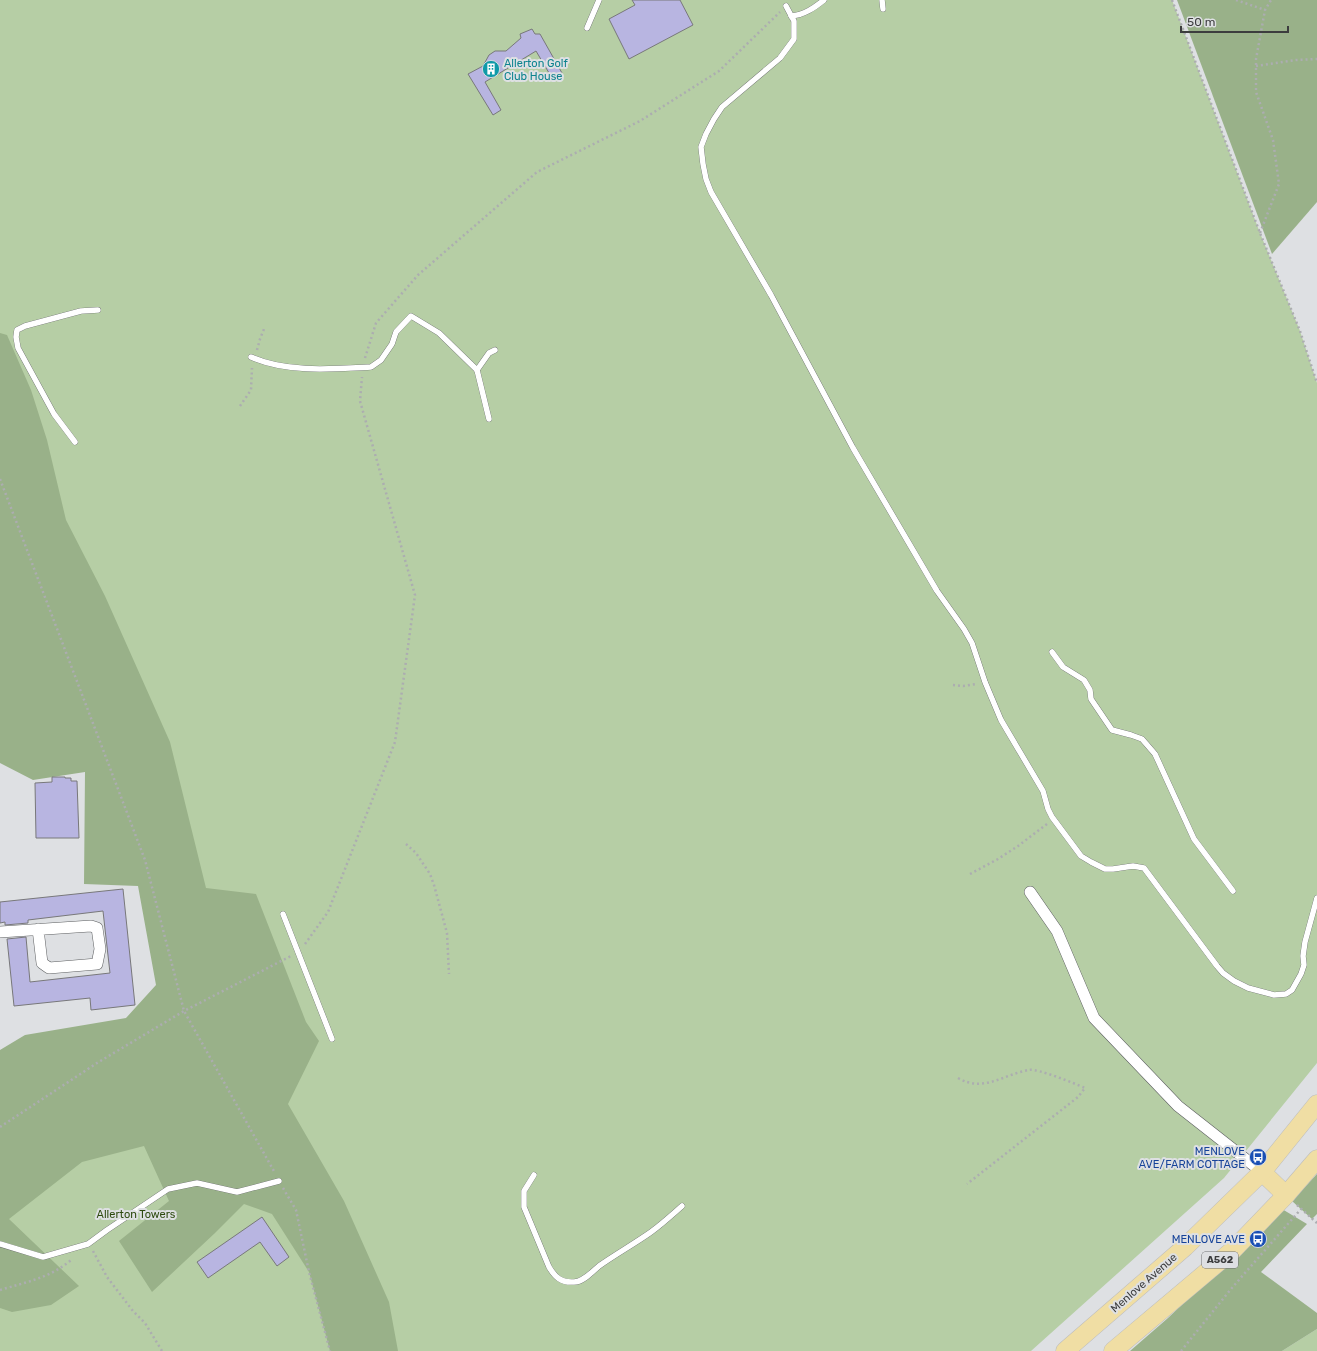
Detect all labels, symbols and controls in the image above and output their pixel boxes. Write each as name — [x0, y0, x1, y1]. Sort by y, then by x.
scale bar — [1181, 8, 1288, 34]
text: 50 m — [1187, 15, 1215, 29]
place label: Allerton Golf Club House — [504, 57, 569, 83]
building icon: Allerton Golf Club House — [481, 59, 501, 79]
place label: MENLOVE AVE/FARM COTTAGE — [1139, 1145, 1245, 1171]
bus stop icon: MENLOVE AVE/FARM COTTAGE — [1248, 1147, 1268, 1167]
park label: Allerton Towers — [97, 1208, 176, 1221]
bus stop icon: MENLOVE AVE — [1248, 1229, 1268, 1249]
place label: MENLOVE AVE — [1172, 1233, 1245, 1246]
street label: Menlove Avenue — [1108, 1251, 1180, 1315]
road number: A562 — [1202, 1252, 1238, 1268]

